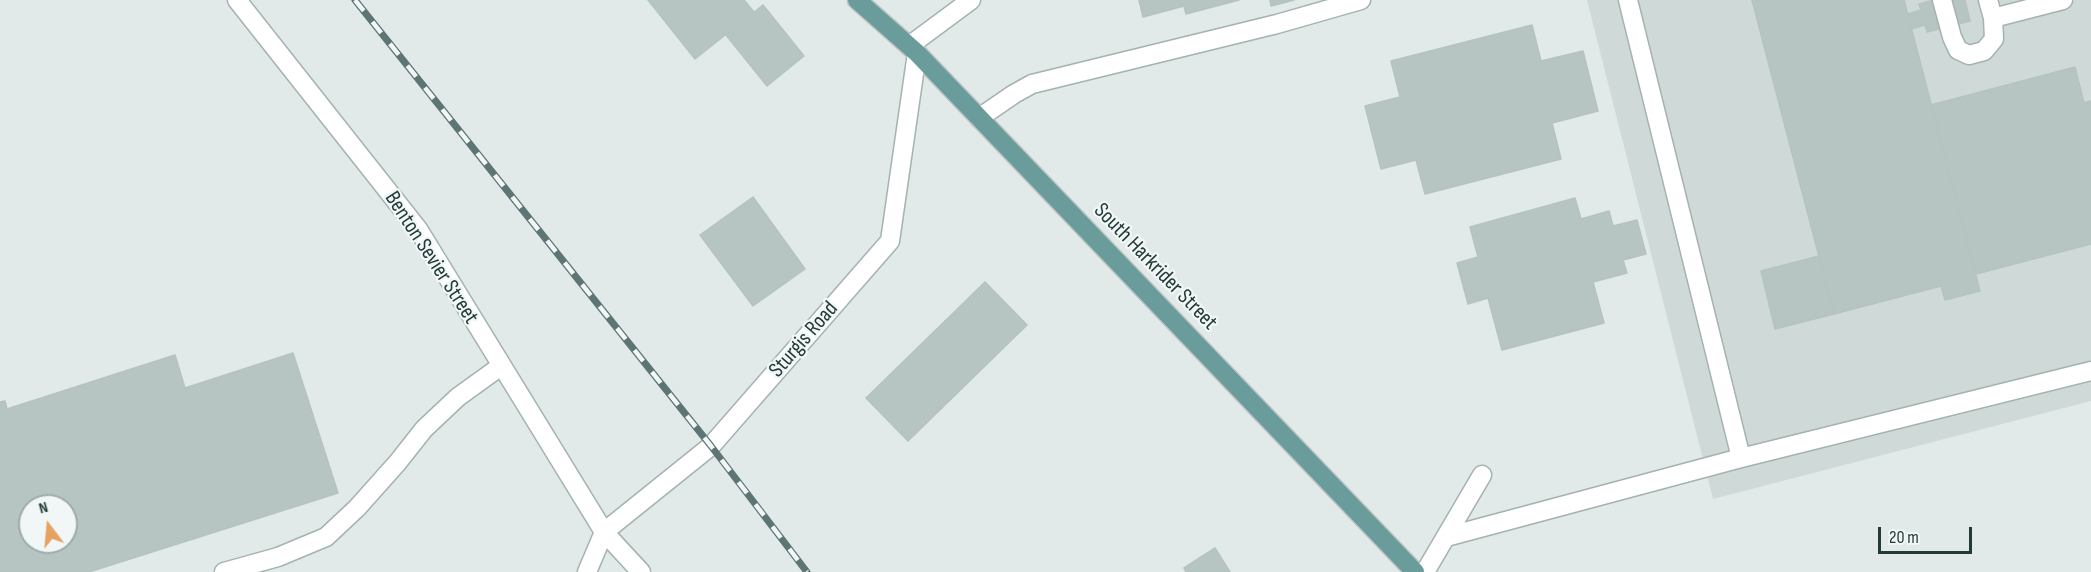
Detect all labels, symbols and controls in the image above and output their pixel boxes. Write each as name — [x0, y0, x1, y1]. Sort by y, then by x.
street label: Benton Sevier Street — [378, 187, 484, 329]
street label: South Harkrider Street — [1088, 198, 1222, 336]
street label: Sturgis Road — [764, 297, 844, 383]
north arrow — [18, 494, 78, 554]
text: N — [37, 498, 50, 518]
scale bar — [1881, 515, 1976, 553]
text: 20 m — [1889, 527, 1919, 548]

